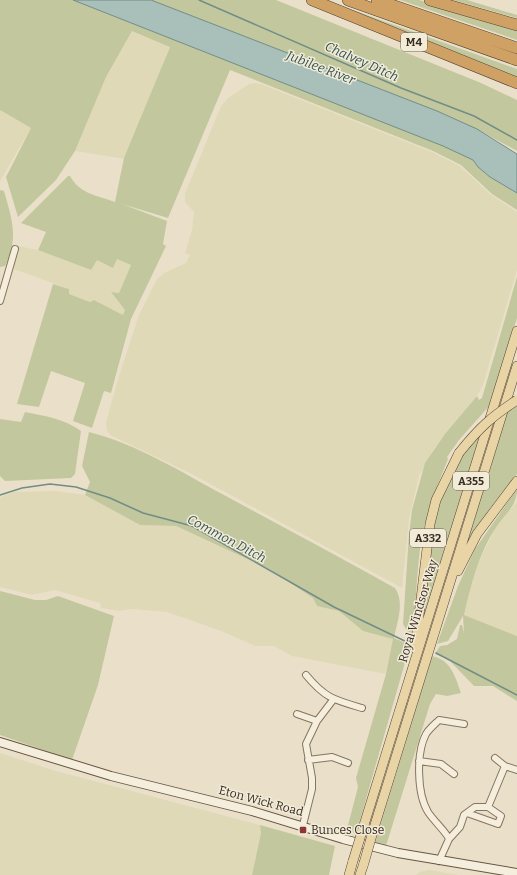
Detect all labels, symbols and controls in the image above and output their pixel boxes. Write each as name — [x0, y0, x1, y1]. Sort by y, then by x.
road number: M4 — [401, 33, 427, 51]
water label: Chalvey Ditch — [323, 39, 401, 84]
water label: Jubilee River — [284, 47, 358, 88]
road number: A355 — [453, 472, 489, 490]
water label: Common Ditch — [185, 511, 269, 565]
road number: A332 — [410, 529, 446, 547]
street label: Royal Windsor Way — [396, 557, 441, 664]
street label: Eton Wick Road — [217, 783, 305, 819]
place label: Bunces Close — [311, 823, 384, 837]
marker: Bunces Close — [298, 825, 308, 835]

